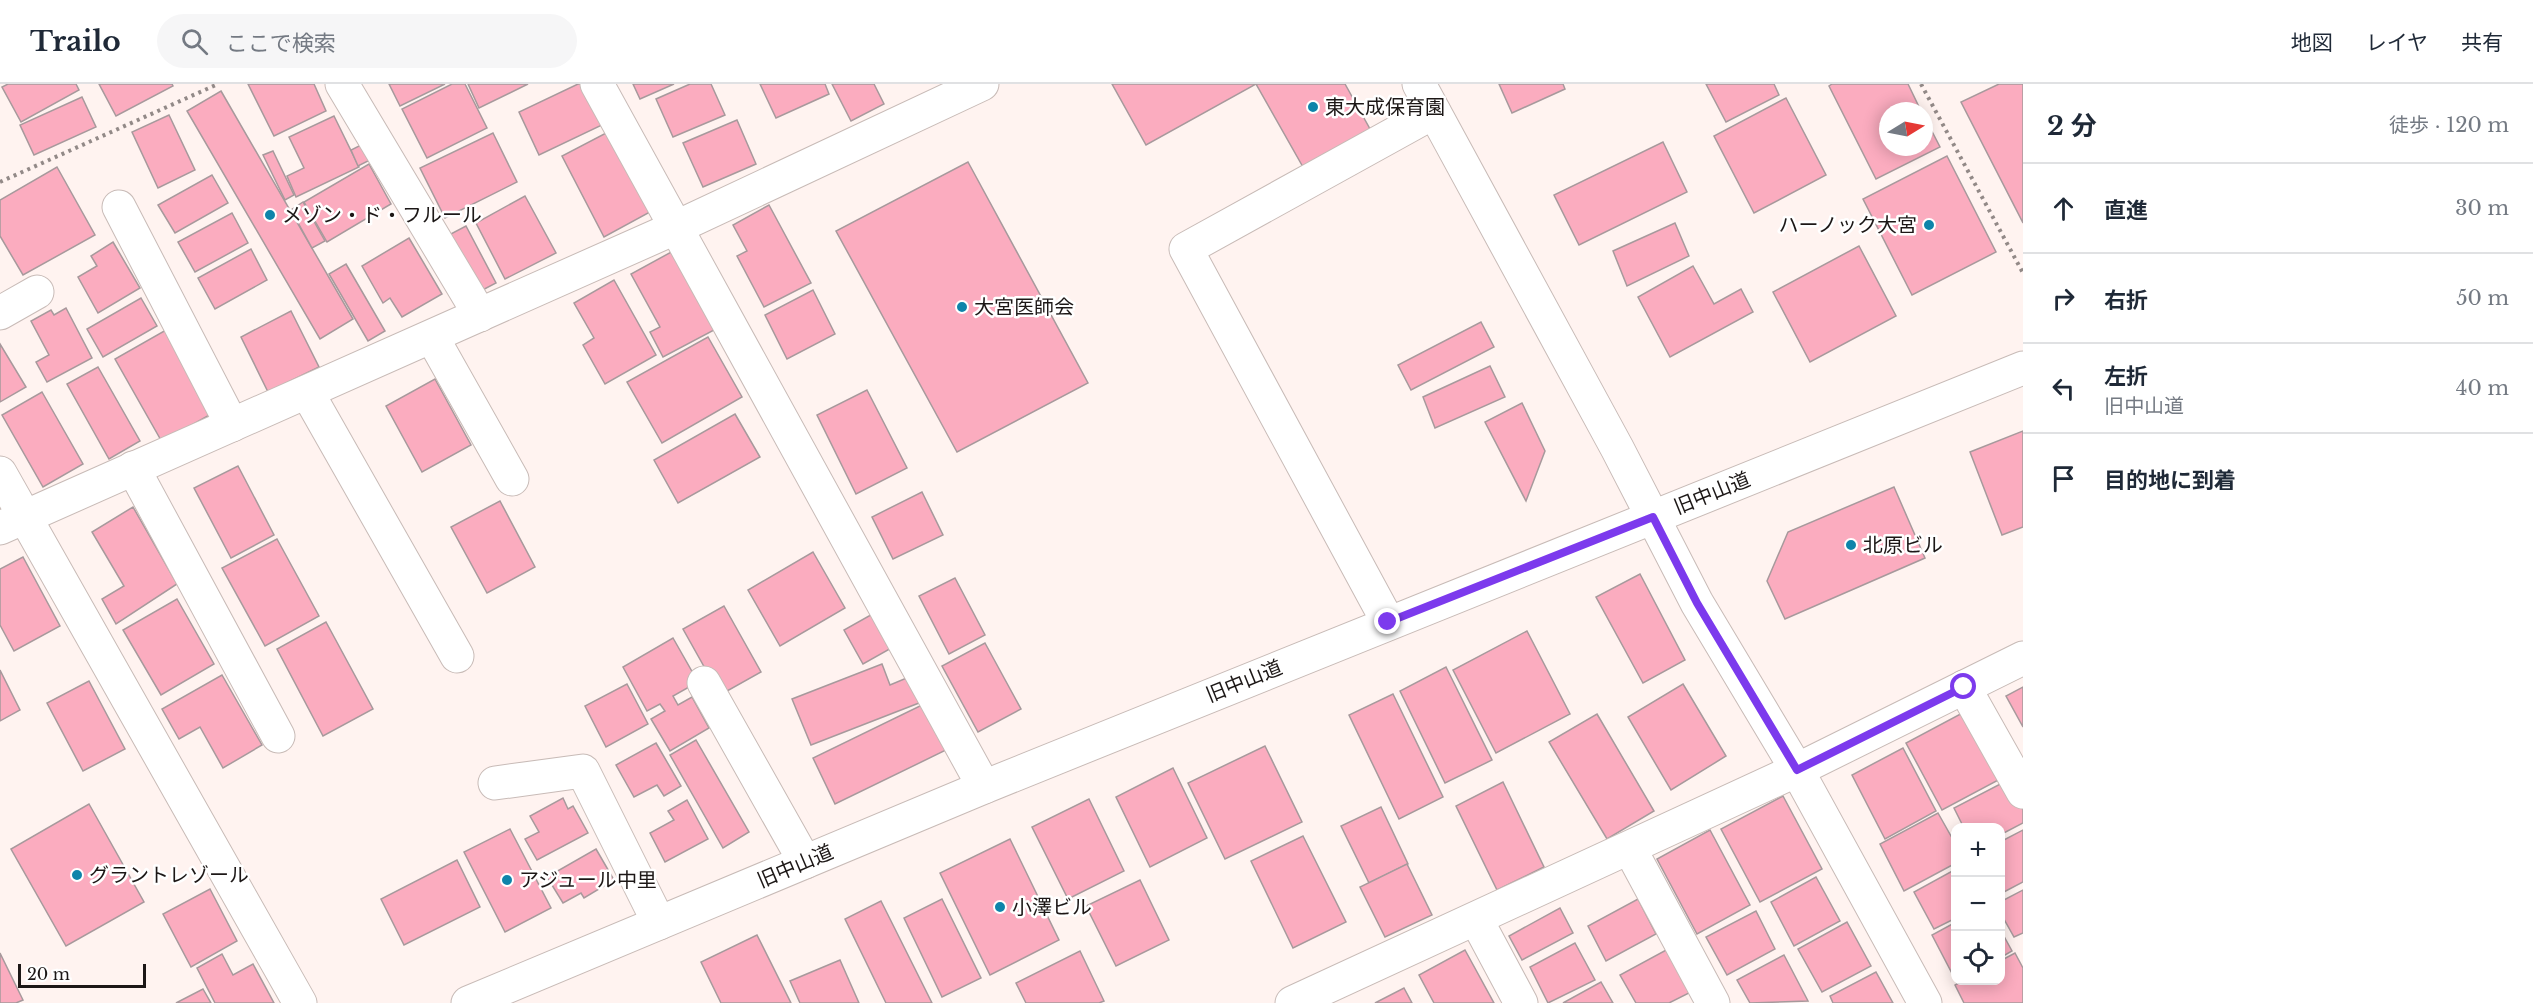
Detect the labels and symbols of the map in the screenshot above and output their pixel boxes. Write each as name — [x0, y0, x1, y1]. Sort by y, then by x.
place label: 東大成保育園 — [1325, 95, 1445, 119]
marker: 東大成保育園 — [1306, 100, 1320, 114]
north arrow — [1879, 102, 1933, 156]
place label: メゾン・ド・フルール — [282, 203, 482, 227]
marker: メゾン・ド・フルール — [263, 208, 277, 222]
place label: ハーノック大宮 — [1779, 213, 1917, 237]
marker: ハーノック大宮 — [1922, 218, 1936, 232]
place label: 大宮医師会 — [974, 295, 1074, 319]
marker: 大宮医師会 — [955, 300, 969, 314]
street label: 旧中山道 — [1670, 467, 1754, 519]
place label: 北原ビル — [1863, 533, 1943, 557]
marker: 北原ビル — [1844, 538, 1858, 552]
route end — [1374, 608, 1400, 634]
street label: 旧中山道 — [1202, 655, 1286, 707]
route start — [1950, 673, 1976, 699]
street label: 旧中山道 — [753, 839, 837, 893]
place label: グラントレゾール — [89, 863, 249, 887]
marker: グラントレゾール — [70, 868, 84, 882]
place label: アジュール中里 — [519, 868, 657, 892]
marker: アジュール中里 — [500, 873, 514, 887]
place label: 小澤ビル — [1012, 895, 1092, 919]
marker: 小澤ビル — [993, 900, 1007, 914]
scale bar — [18, 961, 146, 988]

